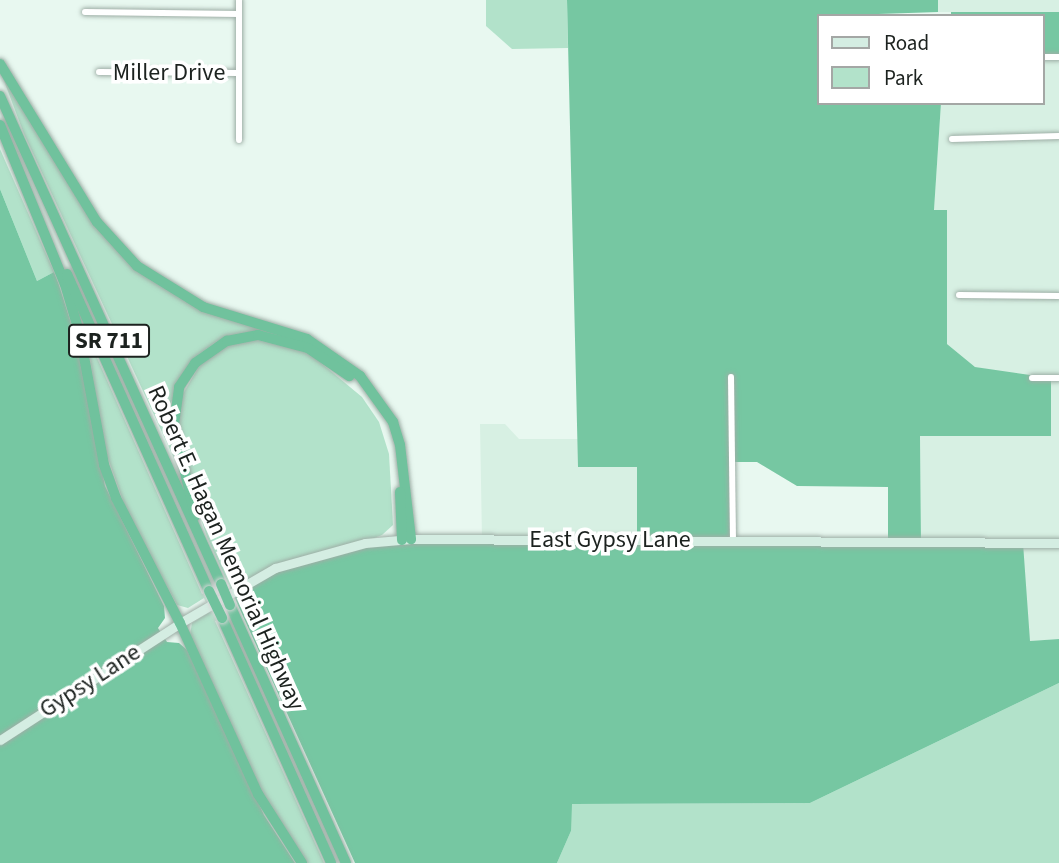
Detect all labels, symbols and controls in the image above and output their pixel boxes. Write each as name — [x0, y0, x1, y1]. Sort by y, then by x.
legend — [818, 14, 1045, 105]
text: Road — [884, 28, 929, 58]
street label: Miller Drive — [113, 59, 225, 87]
text: Park — [884, 63, 923, 93]
road number: SR 711 — [67, 322, 151, 360]
street label: Robert E. Hagan Memorial Highway — [141, 381, 311, 715]
street label: East Gypsy Lane — [529, 526, 691, 554]
street label: Gypsy Lane — [34, 638, 146, 724]

